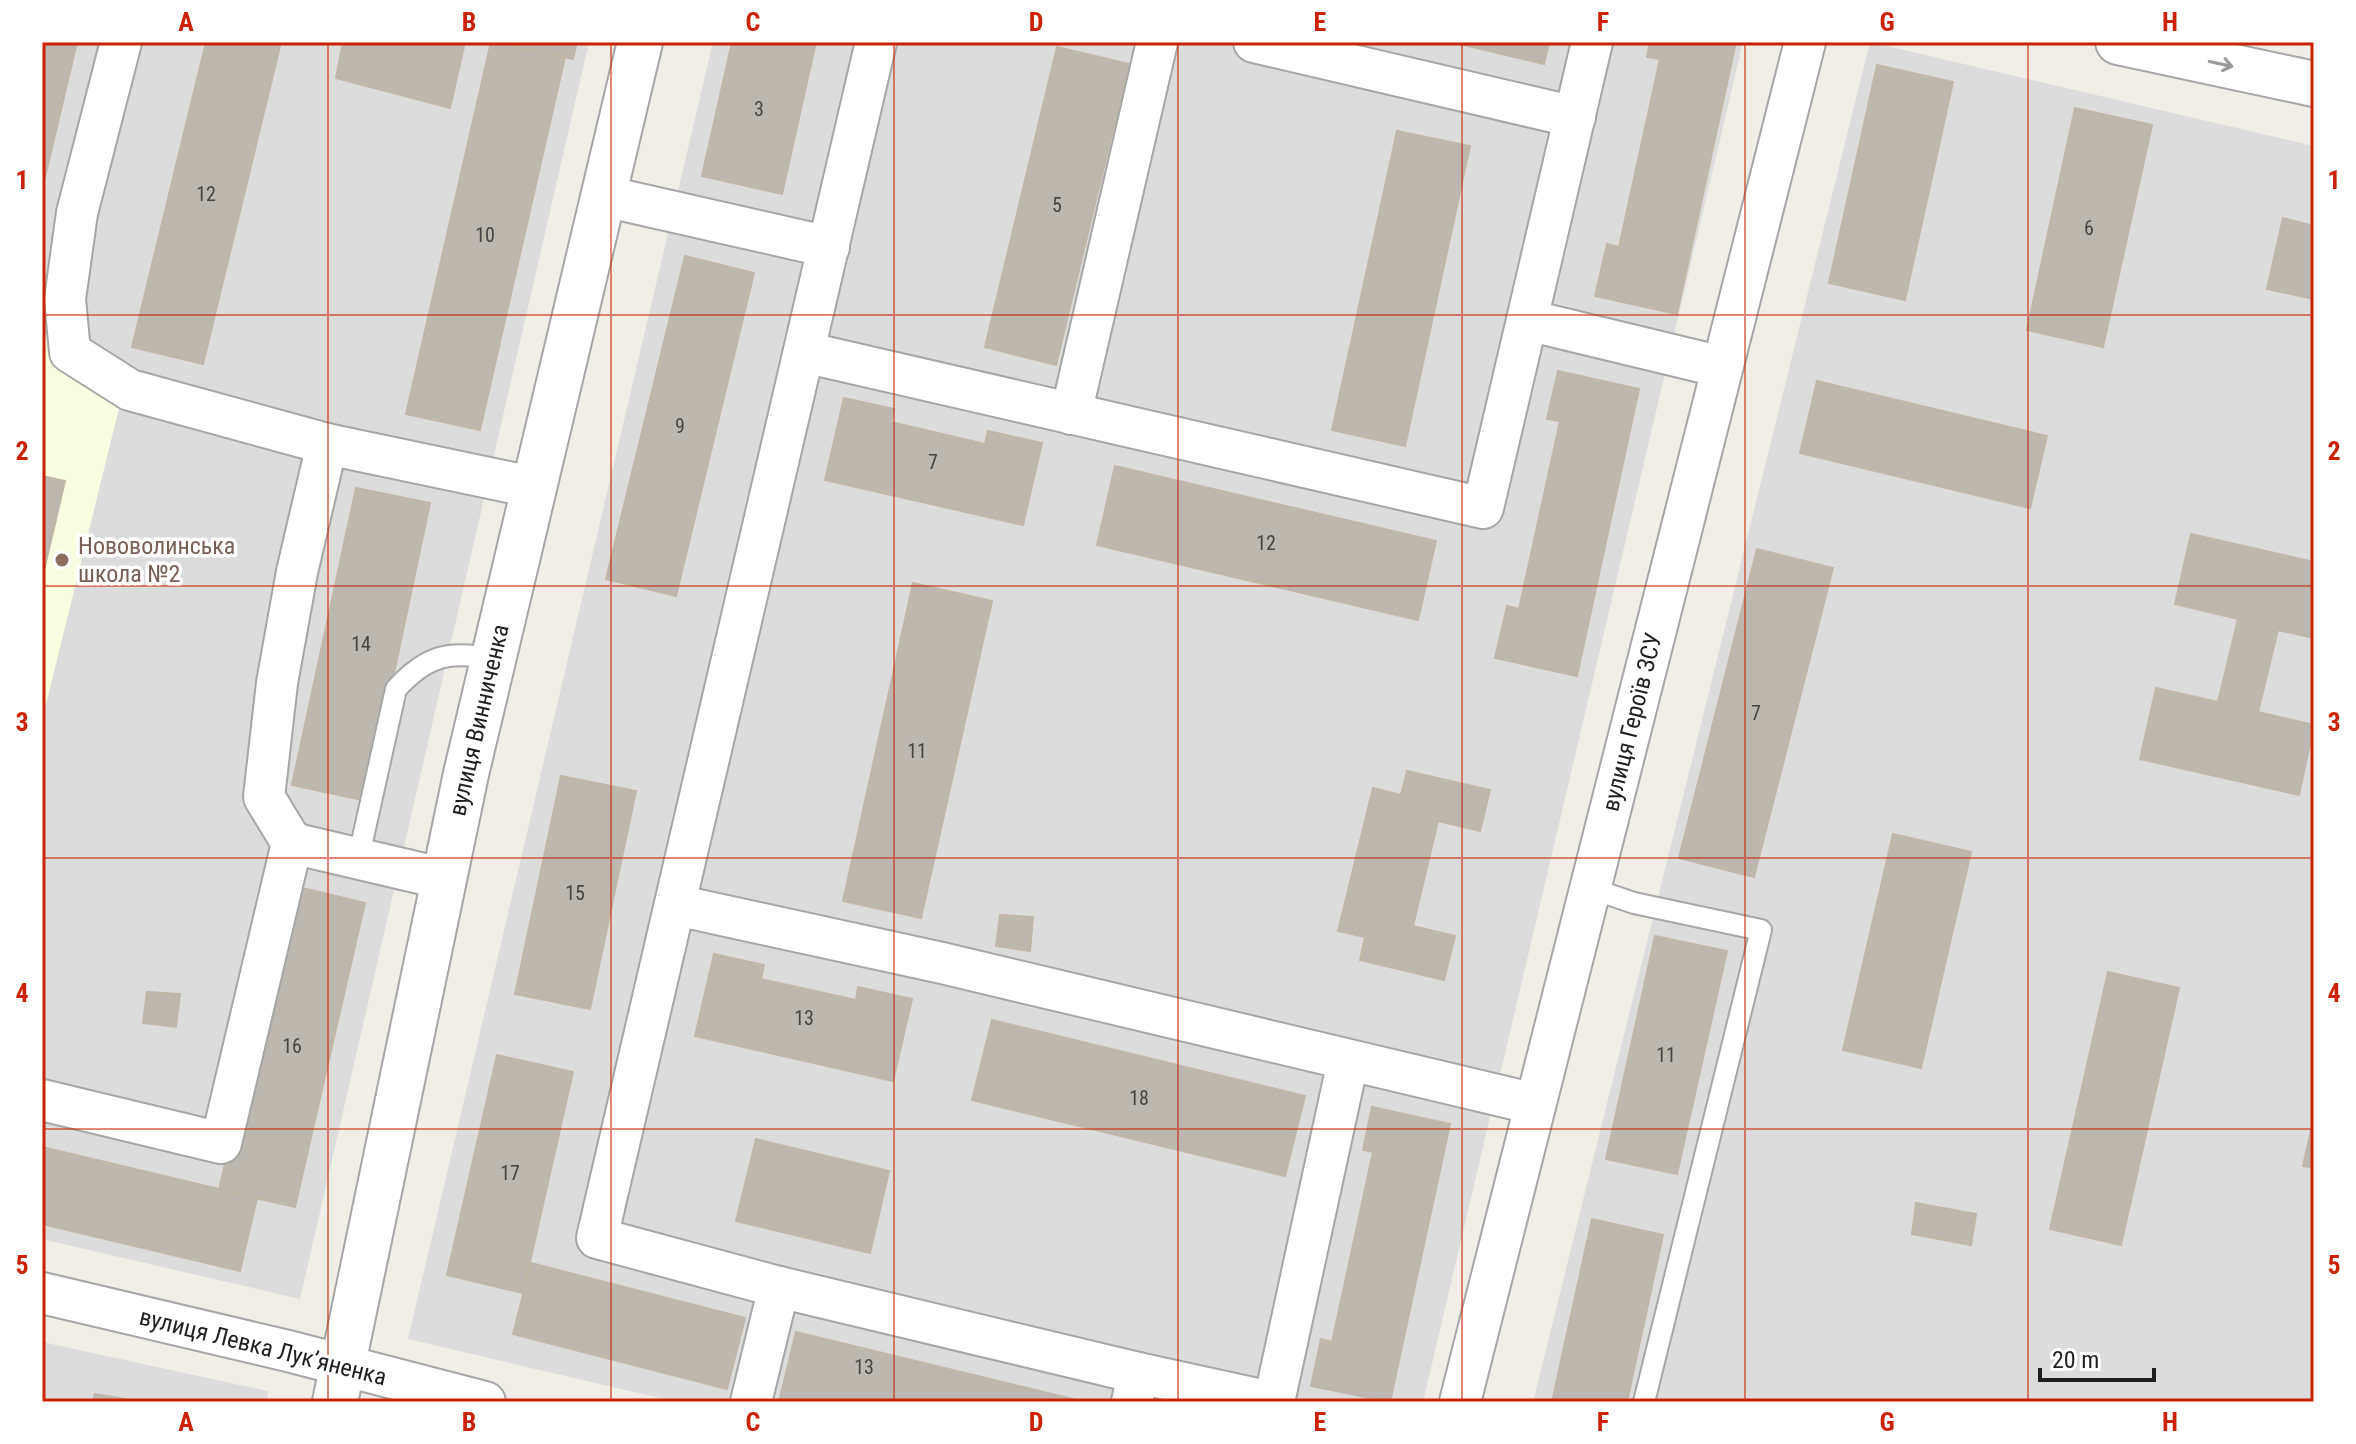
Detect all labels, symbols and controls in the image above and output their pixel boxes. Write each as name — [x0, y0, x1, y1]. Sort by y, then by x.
text: A — [178, 7, 194, 37]
text: B — [462, 7, 476, 37]
text: C — [746, 7, 761, 37]
text: D — [1029, 7, 1043, 37]
text: E — [1314, 7, 1327, 37]
text: F — [1597, 7, 1609, 37]
text: G — [1879, 7, 1895, 37]
text: H — [2162, 7, 2178, 37]
one-way arrow — [2208, 57, 2234, 72]
house number: 3 — [754, 97, 764, 121]
text: 1 — [15, 165, 29, 195]
text: 1 — [2327, 165, 2341, 195]
house number: 12 — [196, 182, 216, 206]
house number: 5 — [1052, 193, 1062, 217]
house number: 6 — [2084, 216, 2094, 240]
house number: 10 — [475, 223, 495, 247]
house number: 9 — [675, 414, 685, 438]
text: 2 — [15, 436, 29, 466]
text: 2 — [2327, 436, 2341, 466]
house number: 7 — [928, 450, 938, 474]
house number: 12 — [1256, 531, 1276, 555]
place label: Нововолинська школа №2 — [78, 532, 235, 588]
marker: Нововолинська школа №2 — [53, 551, 71, 569]
street label: вулиця Винниченка — [443, 621, 515, 819]
street label: вулиця Героїв ЗСУ — [1596, 630, 1668, 814]
house number: 14 — [351, 632, 371, 656]
house number: 7 — [1751, 701, 1761, 725]
text: 3 — [15, 707, 29, 737]
text: 3 — [2327, 707, 2341, 737]
house number: 11 — [907, 739, 927, 763]
house number: 15 — [565, 881, 585, 905]
text: 4 — [15, 978, 29, 1008]
text: 4 — [2327, 978, 2341, 1008]
house number: 13 — [794, 1006, 814, 1030]
house number: 16 — [282, 1034, 302, 1058]
house number: 11 — [1656, 1043, 1676, 1067]
house number: 18 — [1129, 1086, 1149, 1110]
house number: 17 — [500, 1161, 520, 1185]
text: 5 — [15, 1250, 29, 1280]
text: 5 — [2327, 1250, 2341, 1280]
street label: вулиця Левка Лукʼяненка — [137, 1303, 389, 1391]
scale bar — [2040, 1332, 2154, 1382]
text: 20 m — [2052, 1346, 2099, 1374]
house number: 13 — [854, 1355, 874, 1379]
text: A — [178, 1407, 194, 1437]
text: B — [462, 1407, 476, 1437]
text: C — [746, 1407, 761, 1437]
text: D — [1029, 1407, 1043, 1437]
text: E — [1314, 1407, 1327, 1437]
text: F — [1597, 1407, 1609, 1437]
text: G — [1879, 1407, 1895, 1437]
text: H — [2162, 1407, 2178, 1437]

